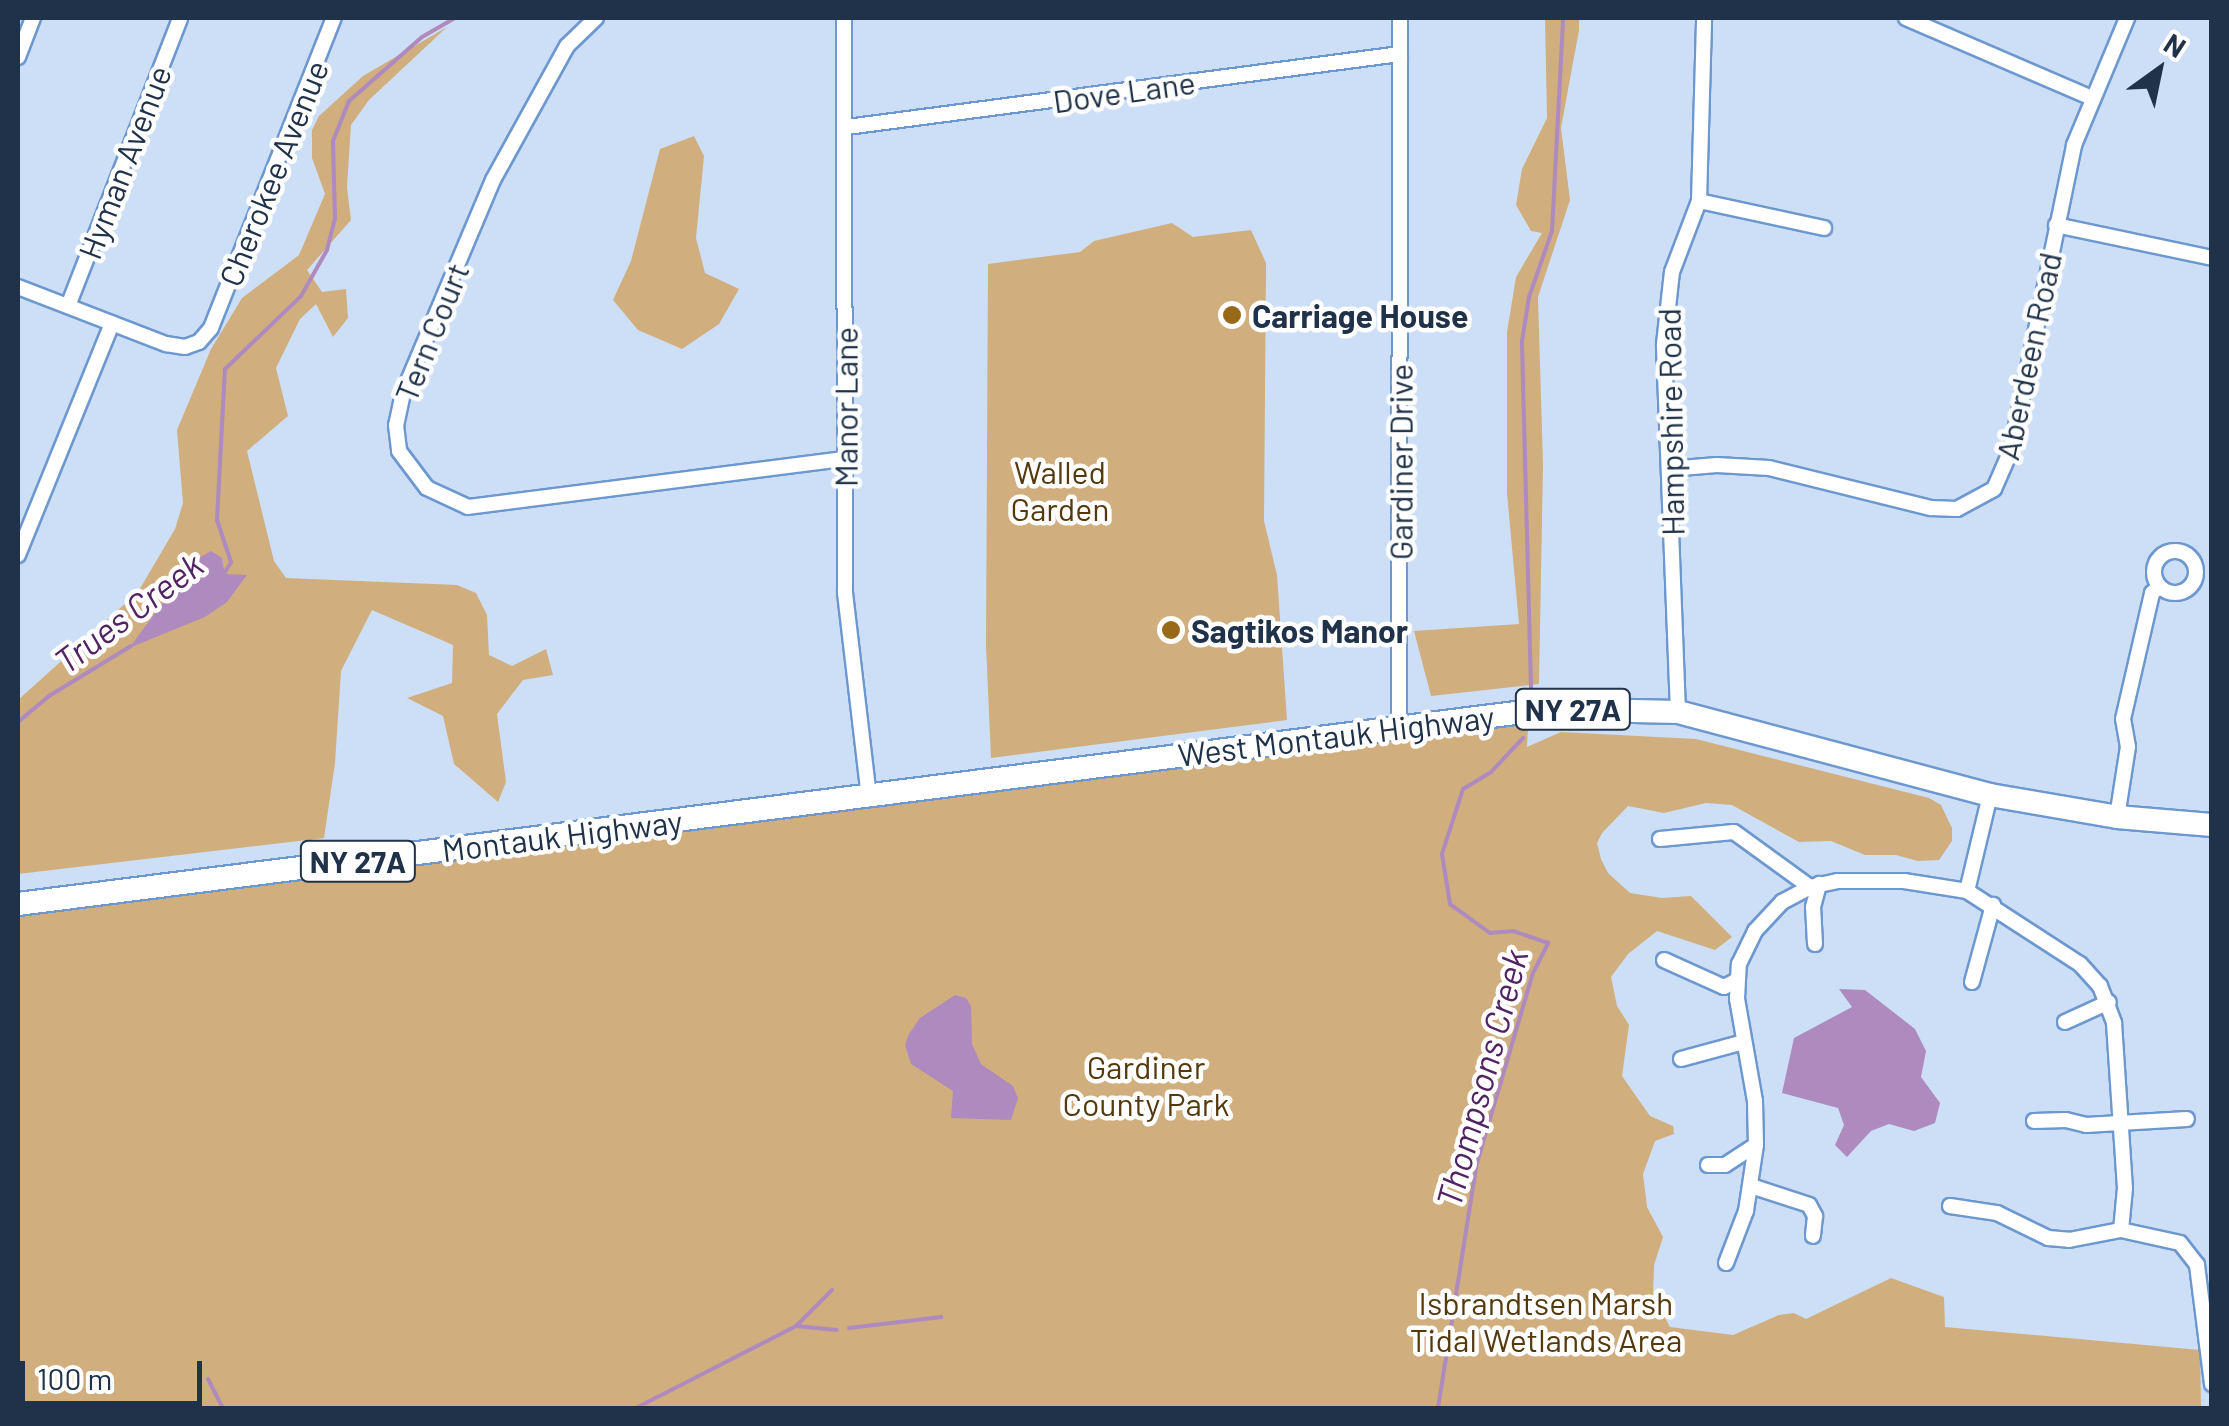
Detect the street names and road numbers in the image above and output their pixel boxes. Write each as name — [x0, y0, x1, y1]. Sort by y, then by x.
street label: Cherokee Avenue — [210, 55, 336, 291]
street label: Hyman Avenue — [70, 60, 178, 264]
street label: Dove Lane — [1050, 62, 1198, 120]
street label: Aberdeen Road — [1987, 249, 2069, 463]
street label: Tern Court — [386, 257, 476, 407]
street label: Hampshire Road — [1649, 308, 1691, 536]
street label: Manor Lane — [826, 327, 864, 487]
street label: Gardiner Drive — [1381, 364, 1419, 560]
road number: NY 27A — [1513, 684, 1633, 734]
street label: West Montauk Highway — [1176, 697, 1496, 773]
street label: Montauk Highway — [440, 801, 684, 869]
road number: NY 27A — [298, 836, 418, 886]

